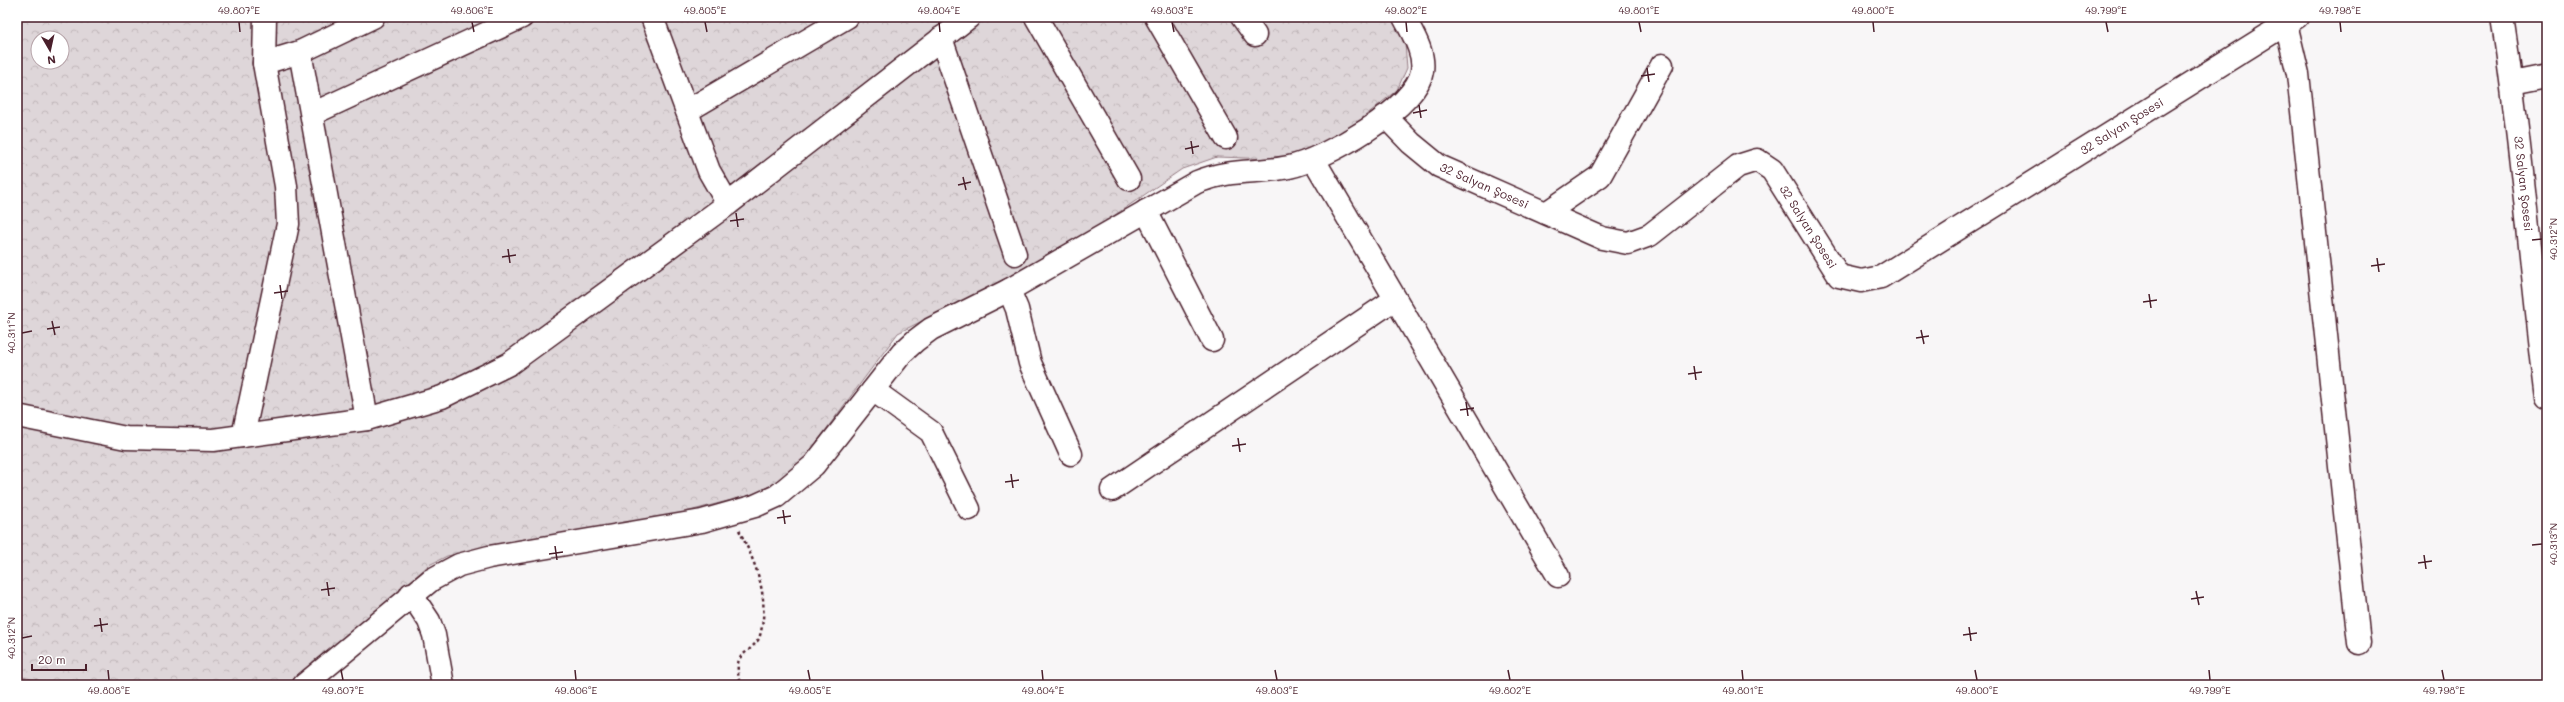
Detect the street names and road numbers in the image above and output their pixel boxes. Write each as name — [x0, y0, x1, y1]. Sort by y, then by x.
street label: 32 Salyan Şosesi — [2077, 93, 2166, 158]
street label: 32 Salyan Şosesi — [2511, 135, 2537, 232]
street label: 32 Salyan Şosesi — [1437, 158, 1532, 212]
street label: 32 Salyan Şosesi — [1777, 182, 1841, 271]

